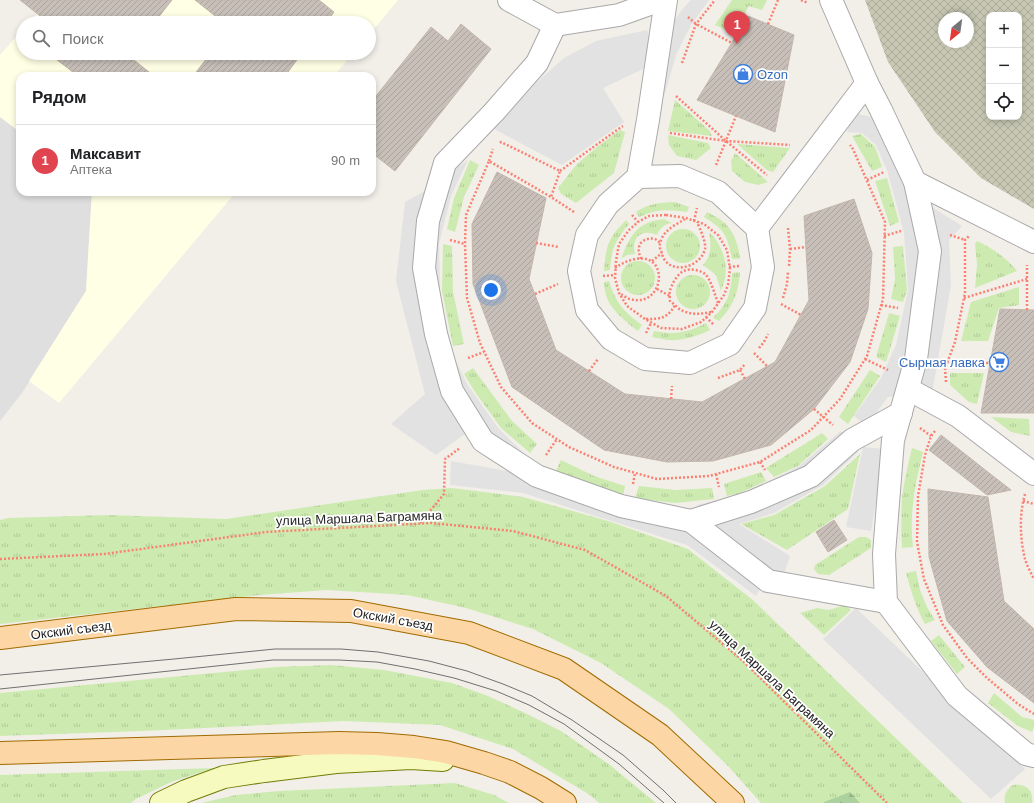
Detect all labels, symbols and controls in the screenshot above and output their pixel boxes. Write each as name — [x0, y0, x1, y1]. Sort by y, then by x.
pin: 1 — [724, 11, 750, 44]
north arrow — [938, 12, 974, 48]
map controls — [986, 12, 1022, 120]
button: + — [986, 12, 1022, 48]
search box — [16, 16, 376, 60]
icon: search — [30, 27, 52, 49]
text: Поиск — [62, 30, 104, 47]
button: − — [986, 48, 1022, 84]
shop icon: Ozon — [732, 63, 754, 85]
place label: Ozon — [757, 67, 788, 82]
button: locate — [986, 84, 1022, 120]
text: Рядом — [32, 88, 87, 107]
text: Максавит — [70, 145, 141, 162]
text: 1 — [41, 153, 49, 168]
text: 90 m — [331, 153, 360, 168]
text: Аптека — [70, 162, 112, 177]
your location — [481, 280, 501, 300]
supermarket icon: Сырная лавка — [988, 351, 1010, 373]
place label: Сырная лавка — [899, 355, 986, 370]
street label: улица Маршала Баграмяна — [276, 508, 443, 528]
street label: Окский съезд — [352, 605, 435, 633]
street label: улица Маршала Баграмяна — [706, 617, 838, 742]
street label: Окский съезд — [30, 618, 113, 642]

